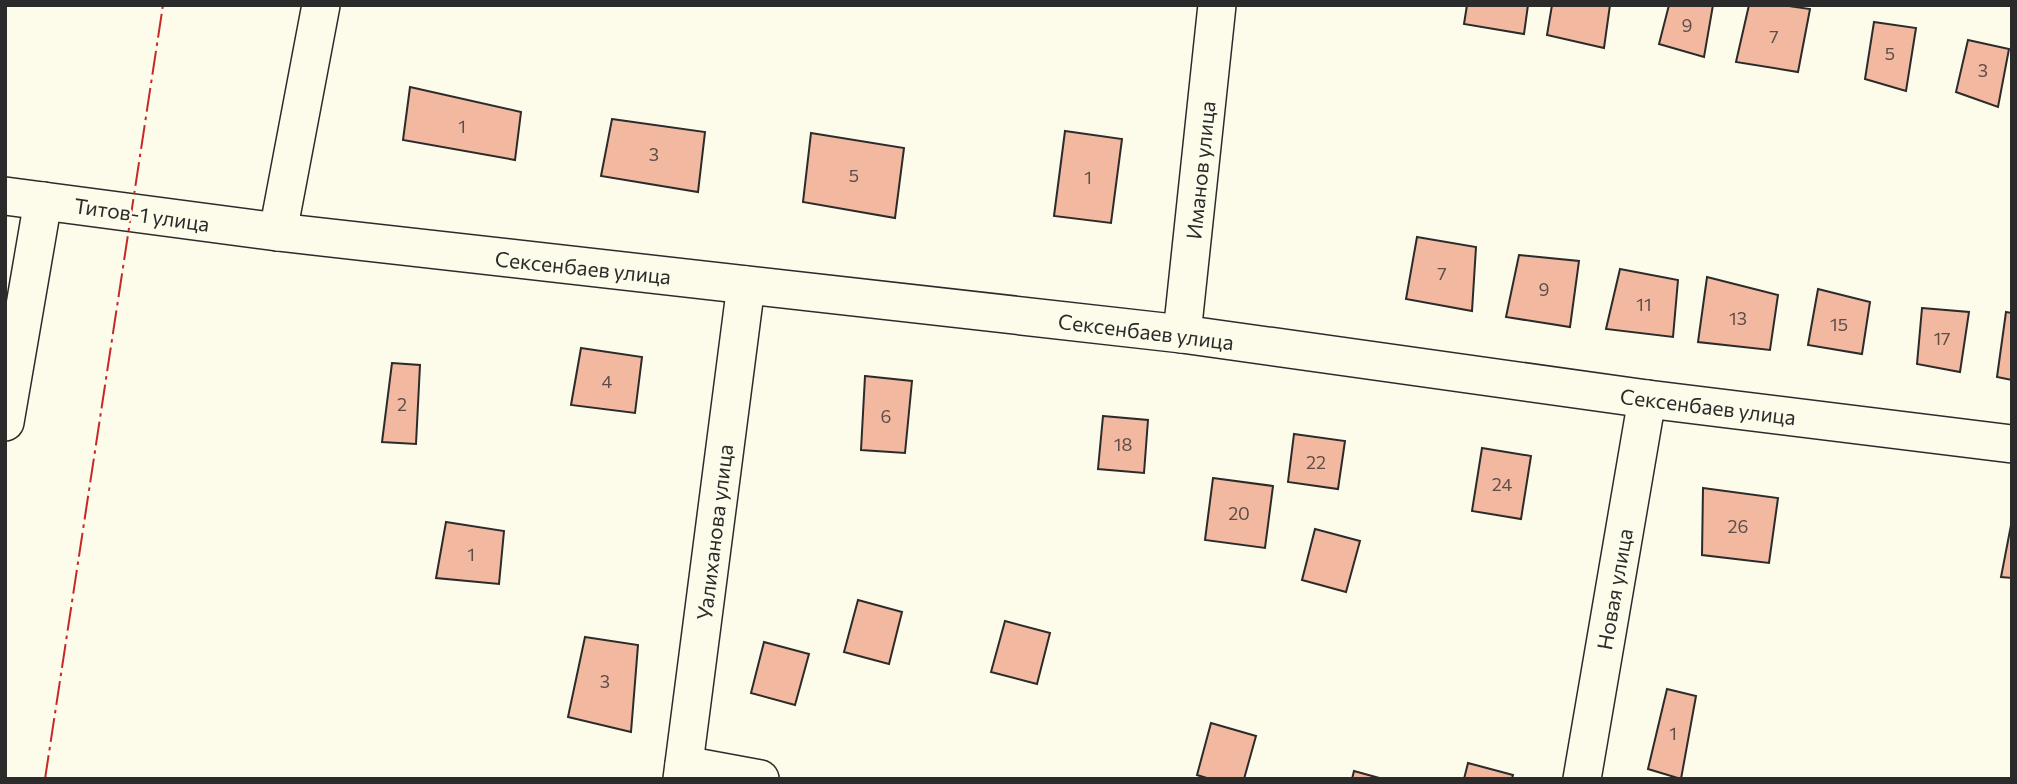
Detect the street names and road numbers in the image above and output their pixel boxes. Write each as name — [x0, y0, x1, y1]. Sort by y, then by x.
street label: Иманов улица — [1180, 100, 1220, 240]
street label: Титов-1 улица — [73, 192, 211, 236]
street label: Сексенбаев улица — [494, 245, 672, 289]
street label: Сексенбаев улица — [1057, 308, 1235, 354]
street label: Сексенбаев улица — [1619, 383, 1797, 429]
street label: Уалиханова улица — [691, 443, 737, 621]
street label: Новая улица — [1591, 526, 1637, 652]

